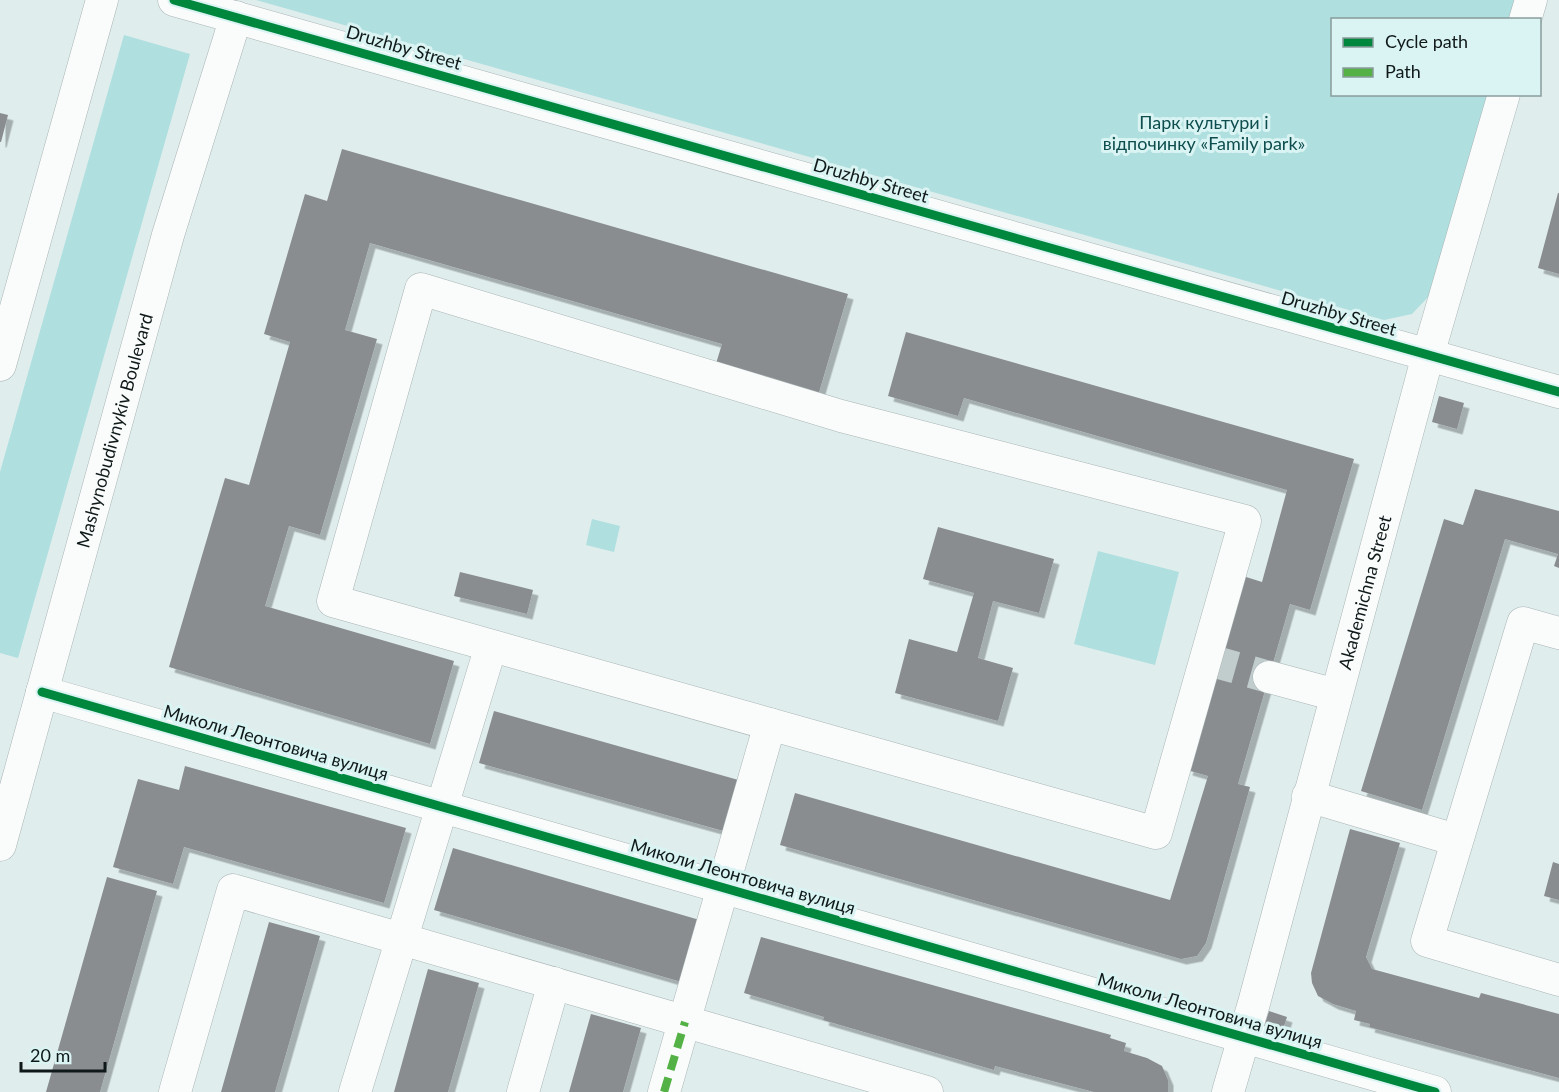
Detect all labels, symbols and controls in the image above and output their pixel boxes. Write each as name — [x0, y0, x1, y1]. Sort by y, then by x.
legend — [1331, 18, 1541, 96]
street label: Druzhby Street — [344, 20, 465, 74]
text: Cycle path — [1385, 30, 1468, 52]
text: Path — [1385, 60, 1421, 82]
park label: Парк культури і відпочинку «Family park» — [1103, 111, 1305, 154]
street label: Druzhby Street — [811, 153, 932, 207]
street label: Druzhby Street — [1279, 286, 1400, 340]
street label: Mashynobudivnykiv Boulevard — [71, 311, 157, 550]
street label: Akademichna Street — [1333, 512, 1396, 672]
street label: Миколи Леонтовича вулиця — [161, 699, 391, 785]
street label: Миколи Леонтовича вулиця — [628, 833, 858, 919]
street label: Миколи Леонтовича вулиця — [1095, 967, 1325, 1053]
scale bar — [21, 1035, 105, 1073]
text: 20 m — [30, 1044, 70, 1066]

